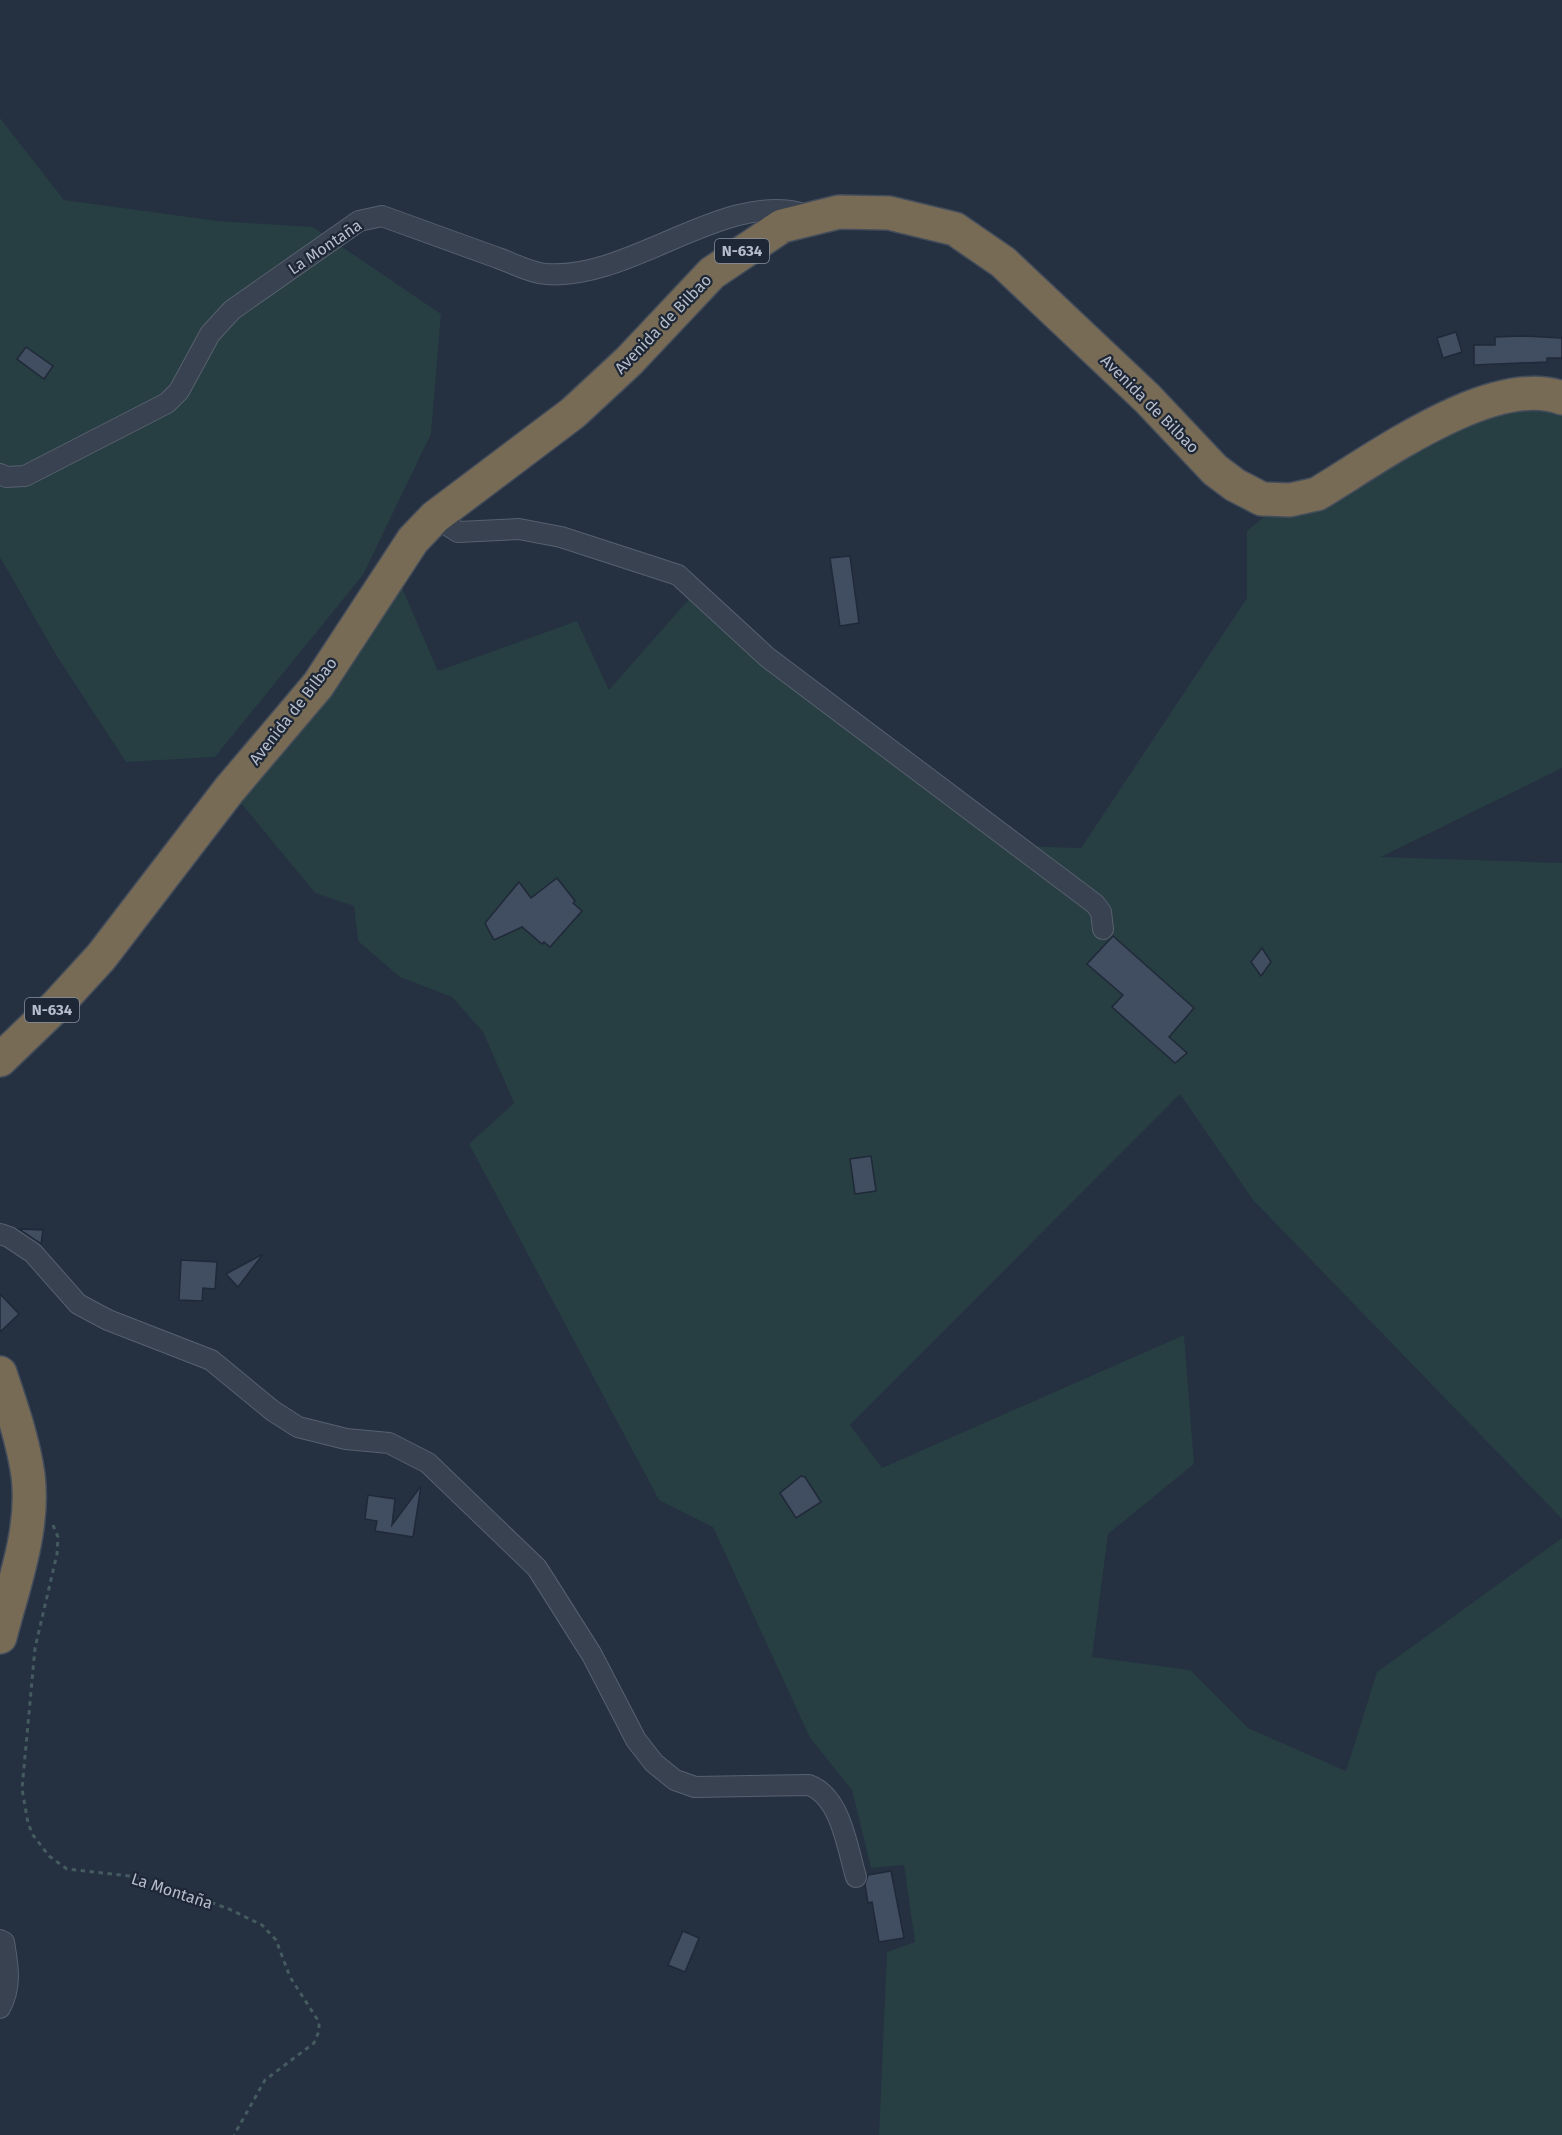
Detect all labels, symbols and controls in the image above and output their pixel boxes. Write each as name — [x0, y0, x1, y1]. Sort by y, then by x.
street label: La Montaña — [285, 216, 365, 278]
road number: N-634 — [715, 239, 769, 263]
street label: Avenida de Bilbao — [611, 270, 715, 378]
street label: Avenida de Bilbao — [1097, 351, 1203, 457]
street label: Avenida de Bilbao — [245, 654, 341, 768]
road number: N-634 — [25, 998, 79, 1022]
street label: La Montaña — [129, 1869, 215, 1913]

